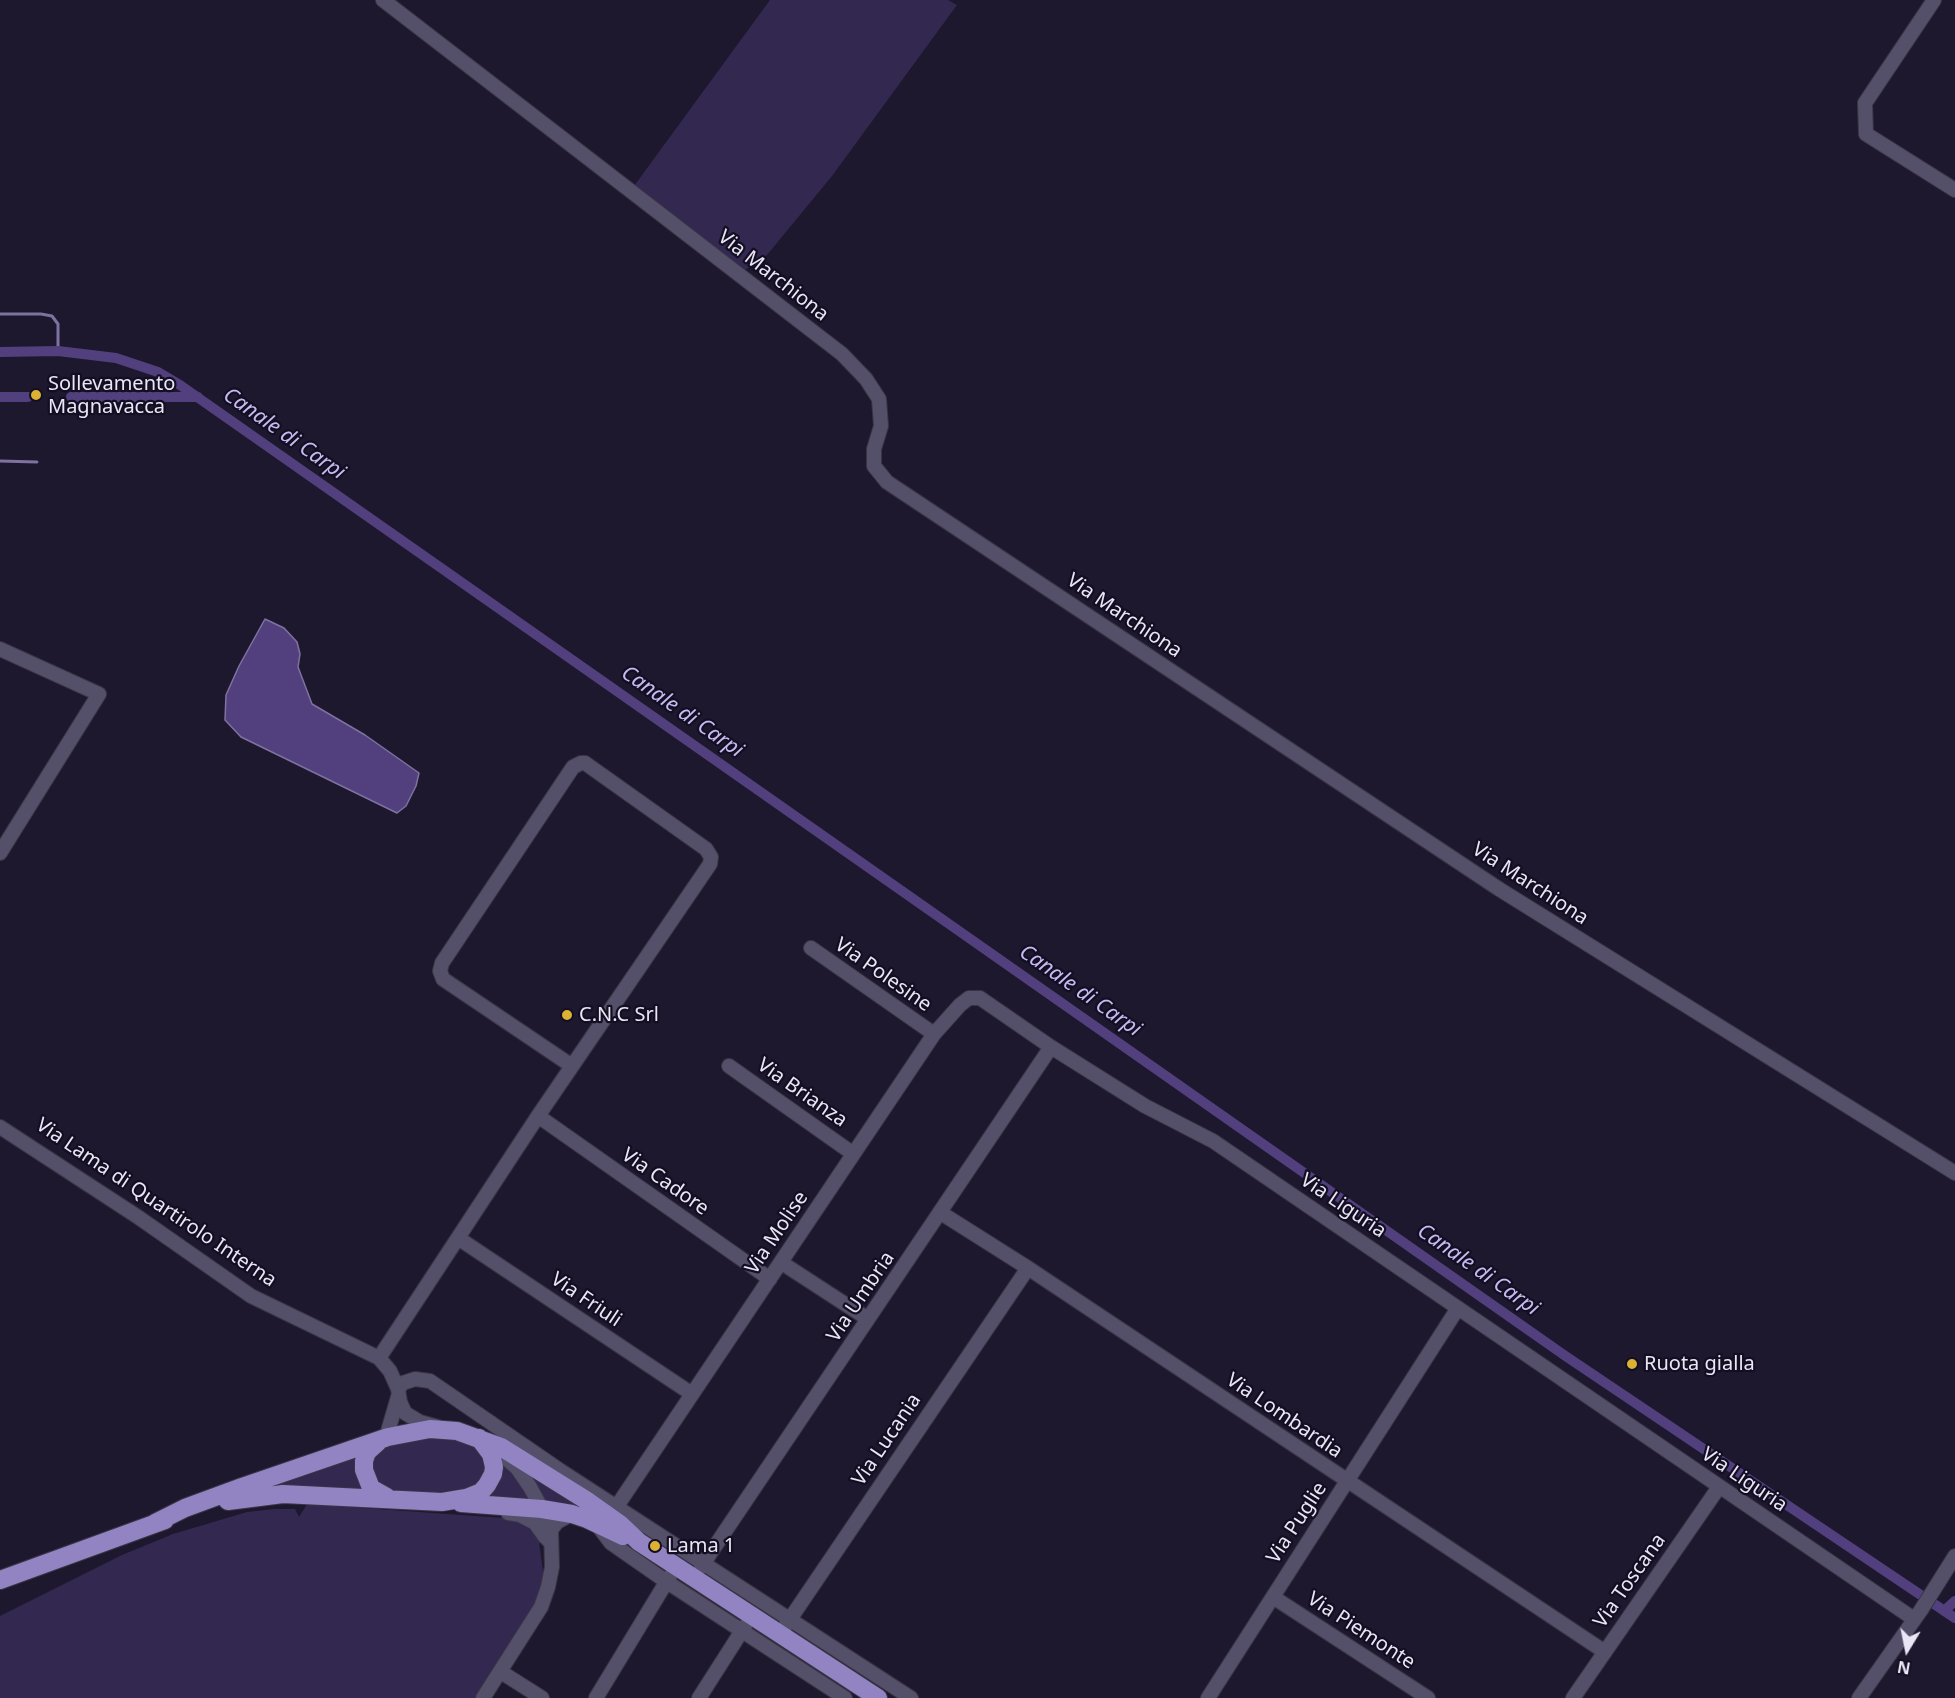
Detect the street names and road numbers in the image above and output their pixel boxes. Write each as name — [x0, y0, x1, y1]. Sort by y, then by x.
street label: Via Marchiona — [713, 225, 833, 327]
street label: Via Marchiona — [1062, 569, 1186, 663]
street label: Via Marchiona — [1467, 838, 1593, 930]
street label: Via Polesine — [830, 933, 936, 1017]
street label: Via Brianza — [752, 1053, 852, 1133]
street label: Via Lama di Quartirolo Interna — [31, 1113, 281, 1293]
street label: Via Cadore — [617, 1143, 713, 1221]
street label: Via Liguria — [1295, 1169, 1391, 1243]
street label: Via Molise — [740, 1187, 814, 1279]
street label: Via Umbria — [822, 1247, 900, 1347]
street label: Via Friuli — [546, 1268, 626, 1332]
street label: Via Lombardia — [1221, 1368, 1347, 1464]
street label: Via Lucania — [847, 1389, 927, 1491]
street label: Via Liguria — [1696, 1443, 1792, 1517]
street label: Via Puglie — [1262, 1478, 1332, 1568]
street label: Via Toscana — [1589, 1529, 1671, 1633]
street label: Via Piemonte — [1303, 1587, 1419, 1675]

